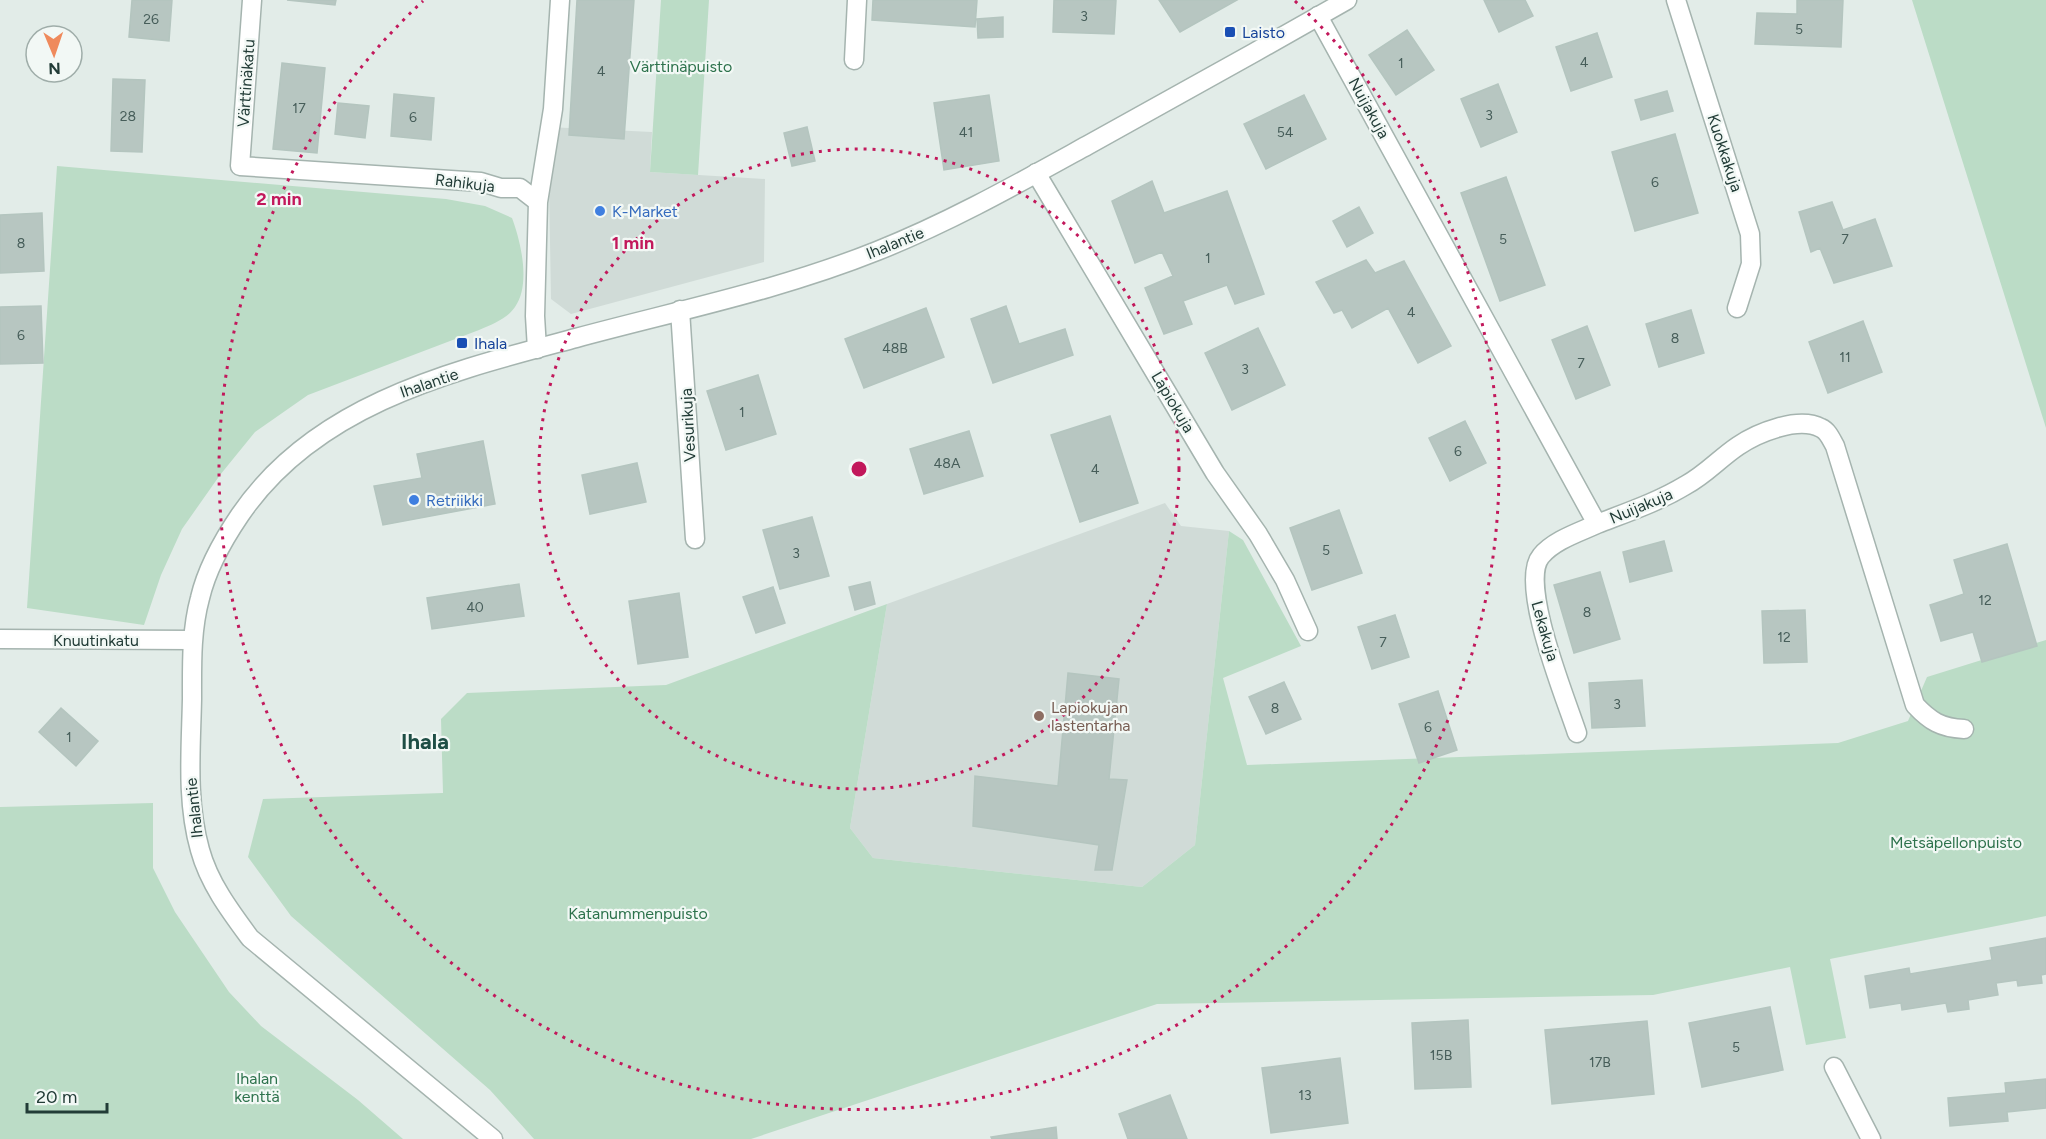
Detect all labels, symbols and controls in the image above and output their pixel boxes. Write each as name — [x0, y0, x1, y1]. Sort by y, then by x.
house number: 3 — [1080, 8, 1088, 25]
house number: 26 — [143, 11, 159, 28]
house number: 5 — [1795, 21, 1803, 38]
place label: Laisto — [1242, 23, 1285, 42]
north arrow — [24, 24, 84, 84]
marker: Laisto — [1223, 25, 1237, 39]
street label: Värttinäkatu — [233, 38, 259, 128]
house number: 4 — [1580, 54, 1589, 71]
house number: 1 — [1398, 55, 1404, 72]
park label: Värttinäpuisto — [630, 57, 732, 76]
text: N — [48, 59, 61, 78]
house number: 4 — [597, 63, 606, 80]
street label: Nuijakuja — [1345, 74, 1393, 142]
house number: 17 — [292, 100, 306, 117]
house number: 3 — [1485, 107, 1493, 124]
house number: 28 — [120, 108, 136, 125]
house number: 6 — [409, 109, 417, 126]
street label: Kuokkakuja — [1704, 112, 1746, 194]
house number: 41 — [959, 124, 973, 141]
house number: 54 — [1277, 124, 1294, 141]
street label: Rahikuja — [434, 170, 496, 196]
house number: 6 — [1651, 174, 1659, 191]
text: 2 min — [256, 188, 302, 210]
place label: K-Market — [612, 202, 678, 221]
marker: K-Market — [593, 204, 607, 218]
street label: Ihalantie — [863, 223, 927, 263]
house number: 5 — [1499, 231, 1507, 248]
house number: 7 — [1841, 231, 1849, 248]
text: 1 min — [612, 232, 654, 254]
house number: 8 — [17, 235, 25, 252]
house number: 1 — [1205, 250, 1211, 267]
house number: 4 — [1407, 304, 1416, 321]
house number: 6 — [17, 327, 25, 344]
house number: 8 — [1671, 330, 1679, 347]
place label: Ihala — [474, 334, 507, 353]
marker: Ihala — [455, 336, 469, 350]
house number: 48B — [882, 340, 908, 357]
house number: 11 — [1839, 349, 1851, 366]
house number: 7 — [1577, 355, 1585, 372]
house number: 3 — [1241, 361, 1249, 378]
street label: Ihalantie — [397, 364, 461, 402]
street label: Lapiokuja — [1147, 368, 1199, 436]
street label: Vesurikuja — [677, 388, 699, 462]
house number: 1 — [739, 404, 745, 421]
house number: 6 — [1454, 443, 1462, 460]
house number: 48A — [934, 455, 961, 472]
centre of rings — [849, 459, 869, 479]
house number: 4 — [1091, 461, 1100, 478]
street label: Nuijakuja — [1607, 484, 1675, 528]
place label: Retriikki — [426, 491, 483, 510]
marker: Retriikki — [407, 493, 421, 507]
house number: 5 — [1322, 542, 1330, 559]
house number: 3 — [792, 545, 800, 562]
house number: 12 — [1978, 592, 1992, 609]
house number: 40 — [466, 599, 484, 616]
street label: Lekakuja — [1527, 599, 1563, 663]
house number: 8 — [1583, 604, 1591, 621]
house number: 12 — [1777, 629, 1791, 646]
street label: Knuutinkatu — [53, 631, 139, 650]
house number: 7 — [1379, 634, 1387, 651]
house number: 3 — [1613, 696, 1621, 713]
place label: Lapiokujan lastentarha — [1051, 698, 1130, 735]
house number: 8 — [1271, 700, 1279, 717]
marker: Lapiokujan lastentarha — [1032, 709, 1046, 723]
house number: 6 — [1424, 719, 1432, 736]
district label: Ihala — [401, 728, 449, 755]
house number: 1 — [66, 729, 72, 746]
street label: Ihalantie — [181, 777, 207, 839]
park label: Metsäpellonpuisto — [1890, 833, 2022, 852]
park label: Katanummenpuisto — [568, 904, 708, 923]
house number: 5 — [1732, 1039, 1740, 1056]
house number: 15B — [1430, 1047, 1452, 1064]
house number: 17B — [1589, 1054, 1611, 1071]
park label: Ihalan kenttä — [234, 1069, 280, 1106]
scale bar — [27, 1076, 106, 1114]
text: 20 m — [36, 1086, 77, 1108]
house number: 13 — [1298, 1087, 1312, 1104]

